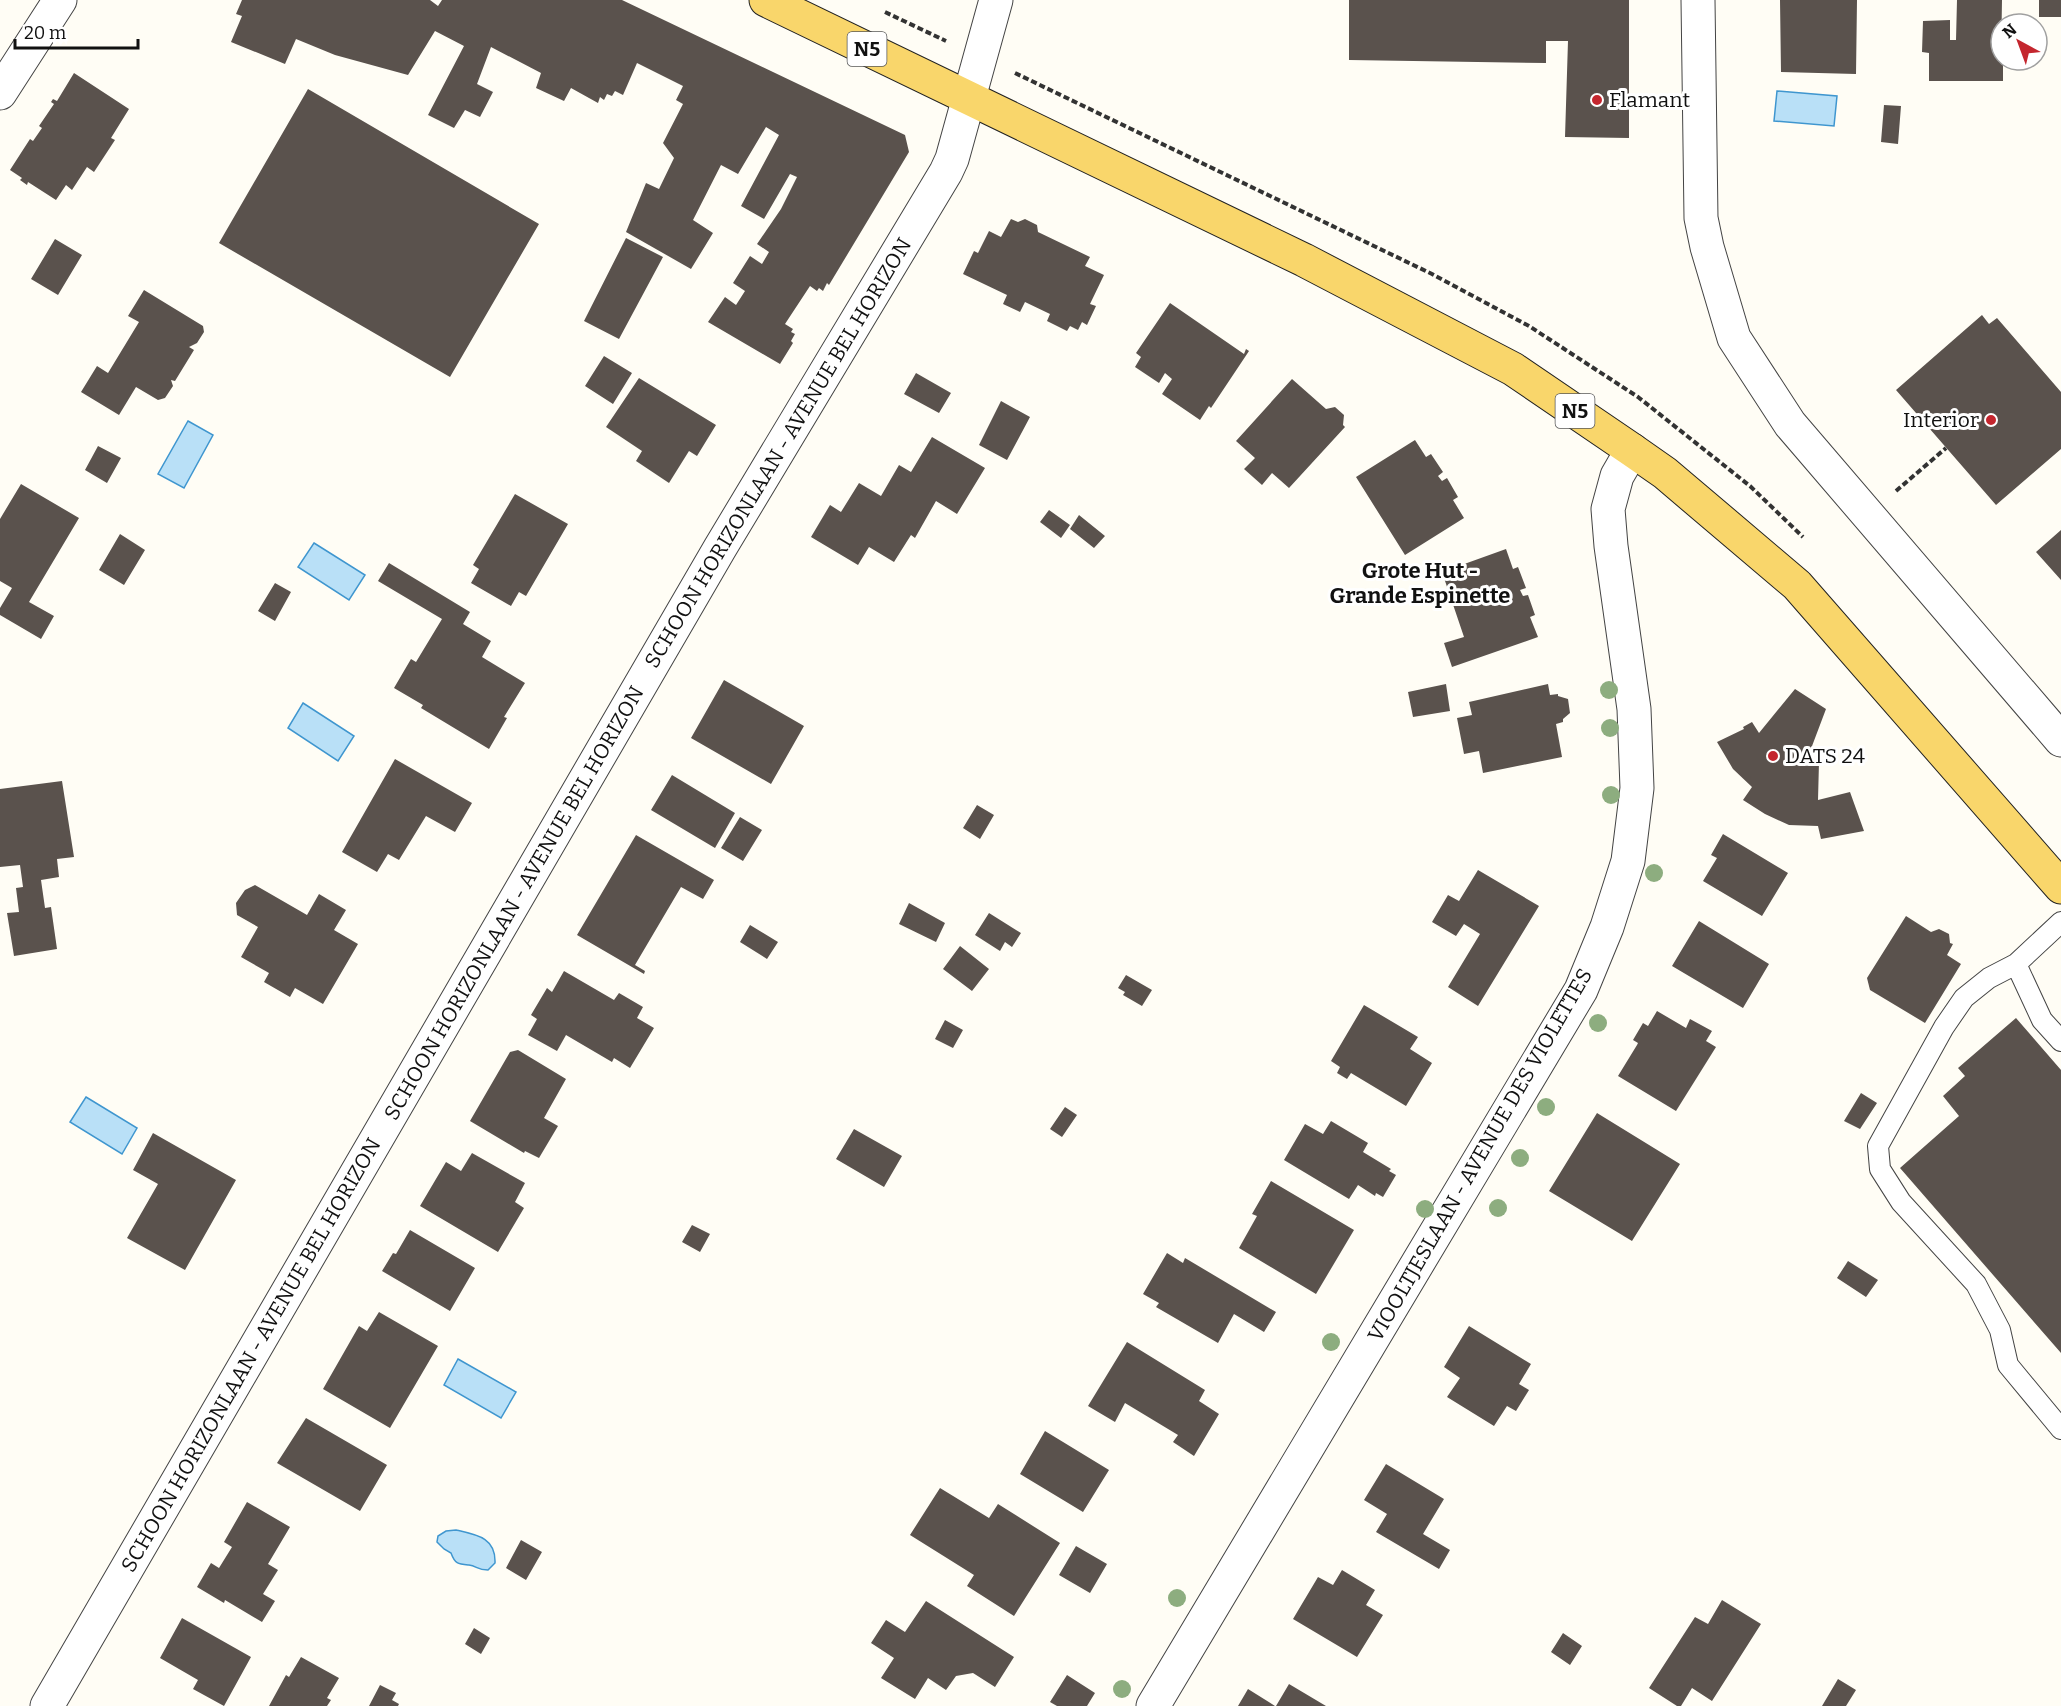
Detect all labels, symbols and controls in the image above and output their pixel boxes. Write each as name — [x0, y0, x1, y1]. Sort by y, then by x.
scale bar — [15, 12, 138, 50]
north arrow — [1989, 12, 2049, 72]
text: N — [1999, 20, 2020, 42]
text: 20 m — [24, 22, 66, 44]
road number: N5 — [848, 32, 886, 66]
place label: Flamant — [1609, 87, 1691, 113]
marker: Flamant — [1590, 93, 1604, 107]
street label: SCHOON HORIZONLAAN - AVENUE BEL HORIZON — [639, 233, 917, 673]
road number: N5 — [1556, 394, 1594, 428]
place label: Interior — [1903, 407, 1979, 433]
marker: Interior — [1984, 413, 1998, 427]
district label: Grote Hut - Grande Espinette — [1330, 557, 1510, 609]
street label: SCHOON HORIZONLAAN - AVENUE BEL HORIZON — [378, 681, 650, 1125]
place label: DATS 24 — [1785, 743, 1865, 769]
marker: DATS 24 — [1766, 749, 1780, 763]
street label: VIOOLTJESLAAN - AVENUE DES VIOLETTES — [1362, 964, 1598, 1346]
street label: SCHOON HORIZONLAAN - AVENUE BEL HORIZON — [115, 1133, 387, 1577]

